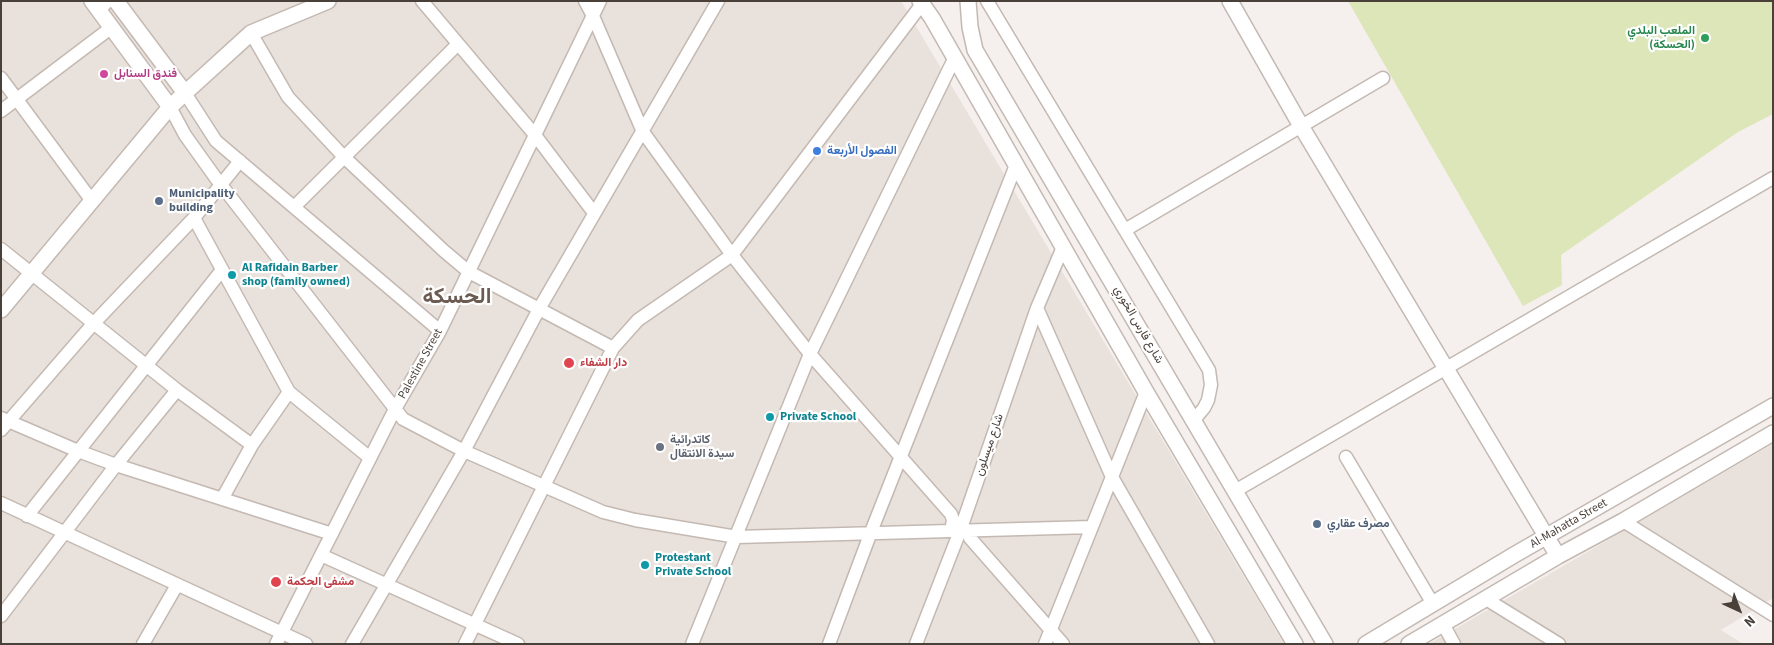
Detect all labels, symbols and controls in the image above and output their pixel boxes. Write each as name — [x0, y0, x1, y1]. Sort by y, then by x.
place label: الملعب البلدي (الحسكة) — [1627, 24, 1695, 52]
marker: الملعب البلدي (الحسكة) — [1699, 32, 1711, 44]
place label: فندق السنابل — [114, 67, 177, 81]
marker: فندق السنابل — [98, 68, 110, 80]
place label: الفصول الأربعة — [827, 144, 897, 158]
marker: الفصول الأربعة — [811, 145, 823, 157]
place label: Municipality building — [169, 187, 235, 215]
marker: Municipality building — [153, 195, 165, 207]
place label: Al Rafidain Barber shop (family owned) — [242, 261, 350, 289]
marker: Al Rafidain Barber shop (family owned) — [226, 269, 238, 281]
street label: شارع فارس الخوري — [1110, 284, 1166, 366]
district label: الحسكة — [423, 285, 491, 311]
street label: Palestine Street — [396, 326, 446, 402]
marker: دار الشفاء — [562, 356, 576, 370]
place label: دار الشفاء — [580, 356, 627, 370]
place label: Private School — [780, 410, 856, 424]
marker: Private School — [764, 411, 776, 423]
street label: شارع ميسلون — [973, 412, 1007, 478]
place label: كاتدرائية سيدة الانتقال — [670, 433, 734, 461]
marker: كاتدرائية سيدة الانتقال — [654, 441, 666, 453]
street label: Al-Mahatta Street — [1528, 496, 1610, 552]
place label: مصرف عقاري — [1327, 517, 1389, 531]
marker: مصرف عقاري — [1311, 518, 1323, 530]
place label: Protestant Private School — [655, 551, 731, 579]
marker: Protestant Private School — [639, 559, 651, 571]
marker: مشفى الحكمة — [269, 575, 283, 589]
place label: مشفى الحكمة — [287, 575, 354, 589]
north arrow — [1714, 585, 1764, 635]
text: N — [1739, 610, 1759, 631]

